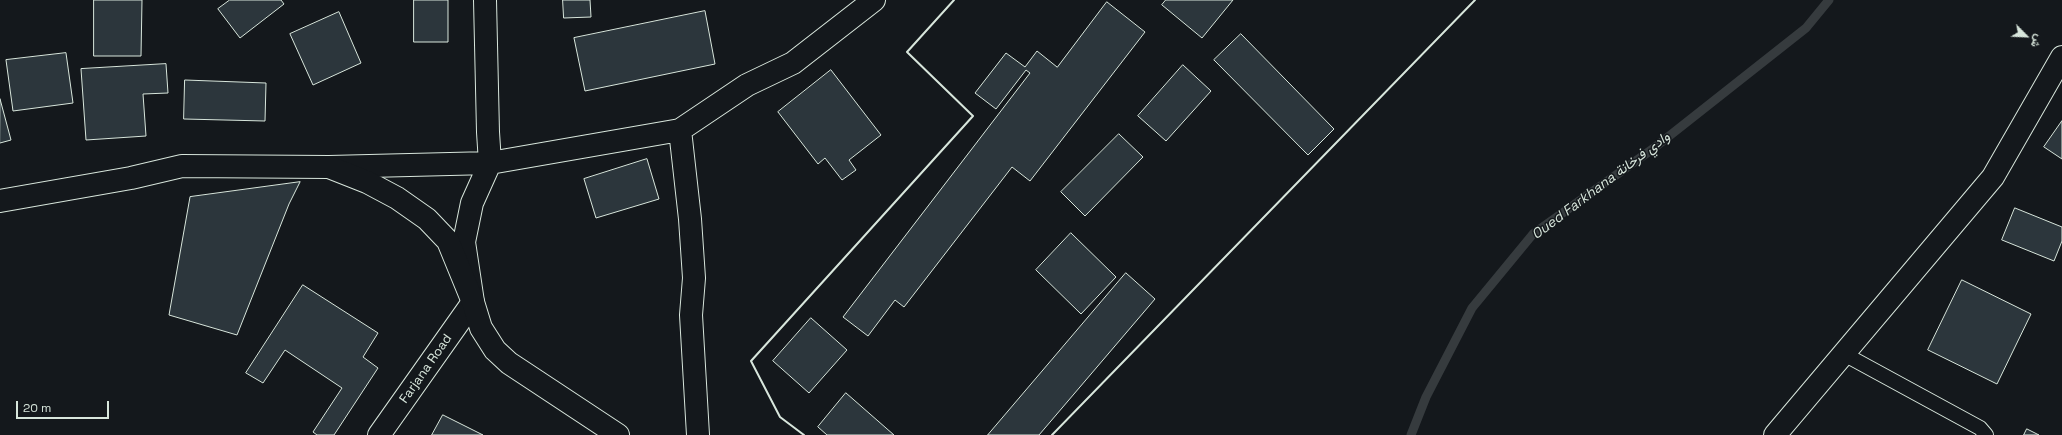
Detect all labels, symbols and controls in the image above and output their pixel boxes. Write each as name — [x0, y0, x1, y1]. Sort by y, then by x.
north arrow — [2006, 16, 2046, 56]
text: ش — [2028, 32, 2046, 50]
water label: Oued Farkhana وادي فرخانة — [1529, 129, 1673, 243]
street label: Farjana Road — [396, 331, 456, 407]
scale bar — [18, 393, 111, 419]
text: 20 m — [23, 400, 51, 416]

